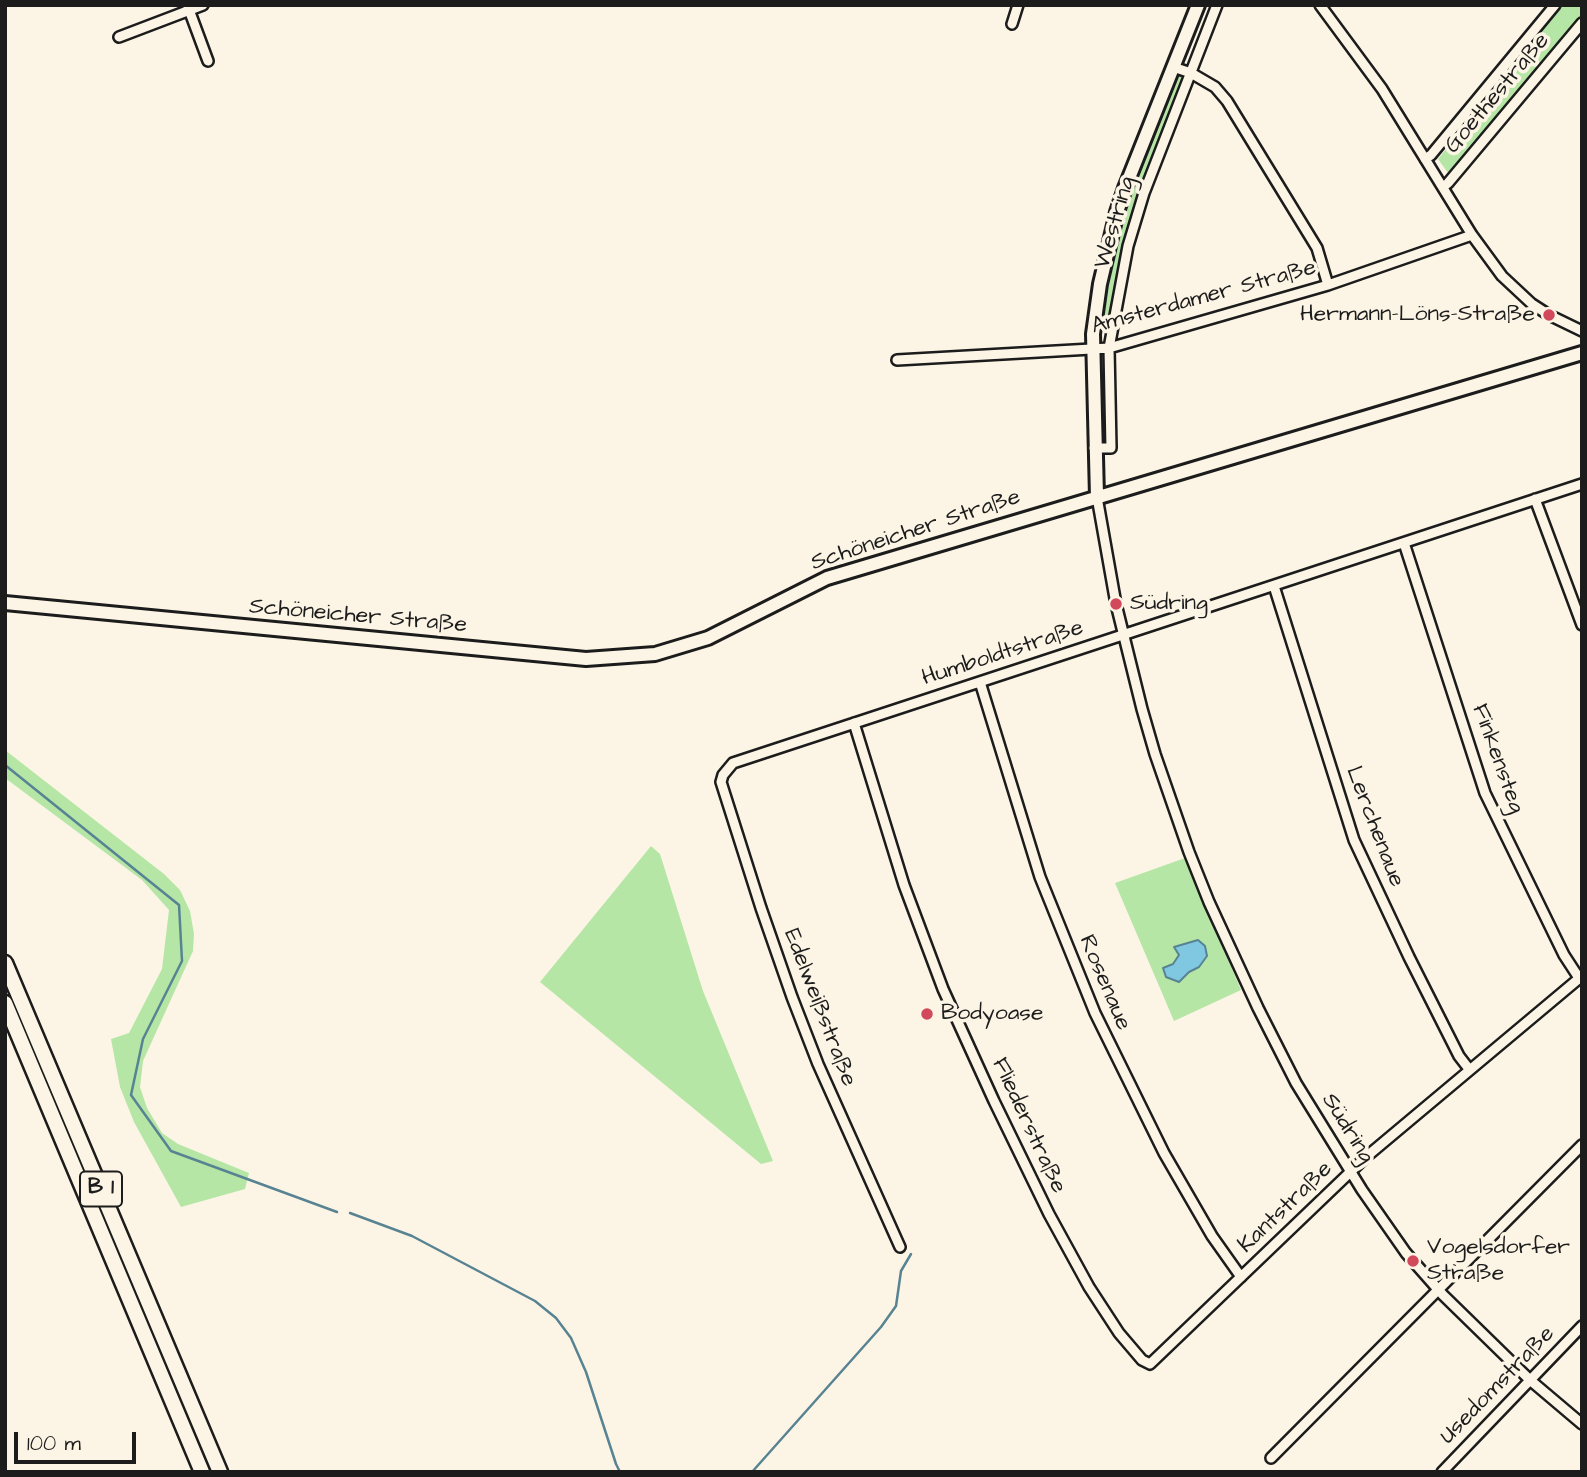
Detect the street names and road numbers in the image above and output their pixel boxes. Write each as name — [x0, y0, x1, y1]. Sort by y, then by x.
street label: Goethestraße — [1440, 28, 1556, 160]
street label: Westring — [1090, 174, 1142, 272]
street label: Amsterdamer Straße — [1089, 255, 1319, 341]
street label: Schöneicher Straße — [808, 484, 1024, 578]
street label: Schöneicher Straße — [248, 594, 468, 640]
street label: Humboldtstraße — [919, 615, 1087, 693]
street label: Finkensteg — [1465, 701, 1529, 817]
street label: Lerchenaue — [1338, 763, 1410, 891]
street label: Edelweißstraße — [776, 925, 862, 1091]
street label: Rosenaue — [1072, 931, 1136, 1035]
street label: Fliederstraße — [985, 1054, 1071, 1198]
street label: Südring — [1315, 1089, 1379, 1169]
street label: Kantstraße — [1233, 1156, 1339, 1260]
road number: B 1 — [80, 1172, 122, 1206]
street label: Usedomstraße — [1435, 1321, 1561, 1451]

